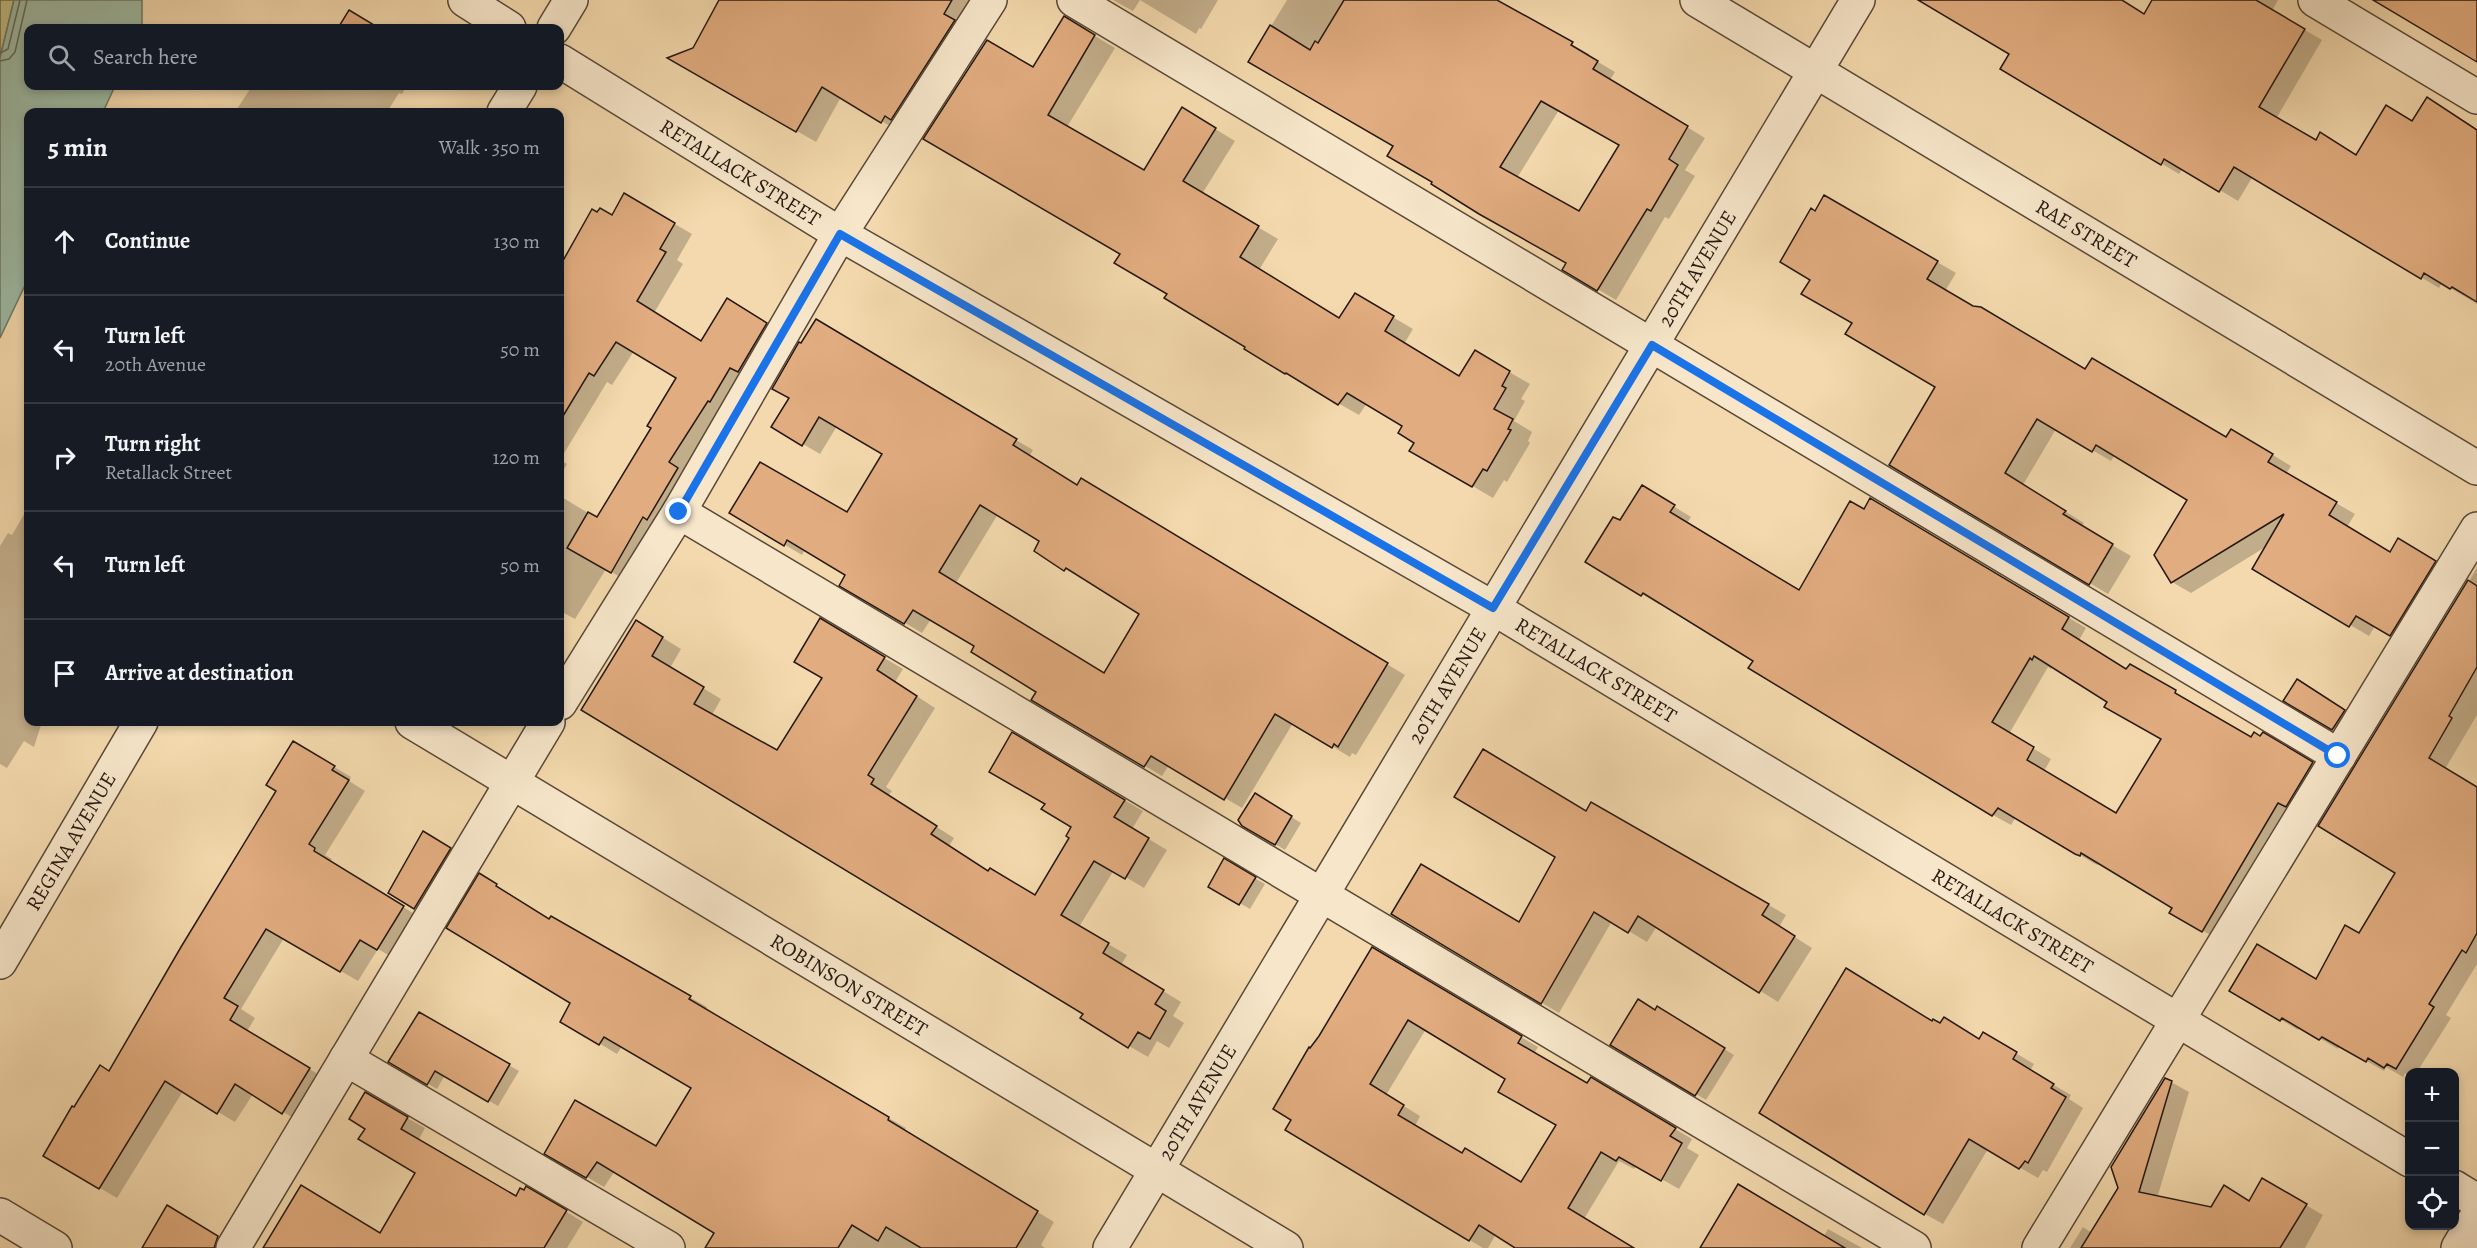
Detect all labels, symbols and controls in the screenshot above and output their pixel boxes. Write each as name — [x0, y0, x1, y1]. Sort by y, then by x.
search box — [24, 24, 564, 90]
icon: search — [45, 41, 78, 74]
text: Search here — [93, 42, 198, 72]
street label: RETALLACK STREET — [655, 112, 827, 233]
text: 5 min — [48, 130, 108, 165]
text: Walk · 350 m — [439, 134, 540, 161]
street label: RAE STREET — [2030, 192, 2143, 275]
street label: 20TH AVENUE — [1651, 205, 1743, 332]
icon: ahead — [48, 225, 81, 258]
text: Continue — [105, 226, 190, 256]
text: 130 m — [494, 228, 540, 255]
text: Turn left — [105, 321, 185, 351]
icon: left — [48, 333, 81, 366]
text: 50 m — [500, 336, 540, 363]
text: 20th Avenue — [105, 351, 206, 378]
text: Turn right — [105, 429, 201, 459]
icon: right — [48, 441, 81, 474]
text: 120 m — [492, 444, 540, 471]
text: Retallack Street — [105, 459, 232, 486]
route end — [665, 498, 691, 524]
icon: left — [48, 549, 81, 582]
text: Turn left — [105, 550, 185, 580]
text: 50 m — [500, 552, 540, 579]
street label: RETALLACK STREET — [1510, 611, 1683, 730]
street label: 20TH AVENUE — [1402, 622, 1493, 749]
icon: arrive — [48, 657, 81, 690]
text: Arrive at destination — [105, 658, 294, 688]
route start — [2324, 742, 2350, 768]
street label: REGINA AVENUE — [19, 767, 123, 916]
street label: RETALLACK STREET — [1926, 861, 2099, 980]
street label: ROBINSON STREET — [765, 927, 933, 1043]
street label: 20TH AVENUE — [1152, 1039, 1243, 1166]
map controls — [2405, 1068, 2459, 1230]
button: + — [2405, 1068, 2459, 1122]
button: − — [2405, 1122, 2459, 1176]
button: locate — [2405, 1176, 2459, 1230]

